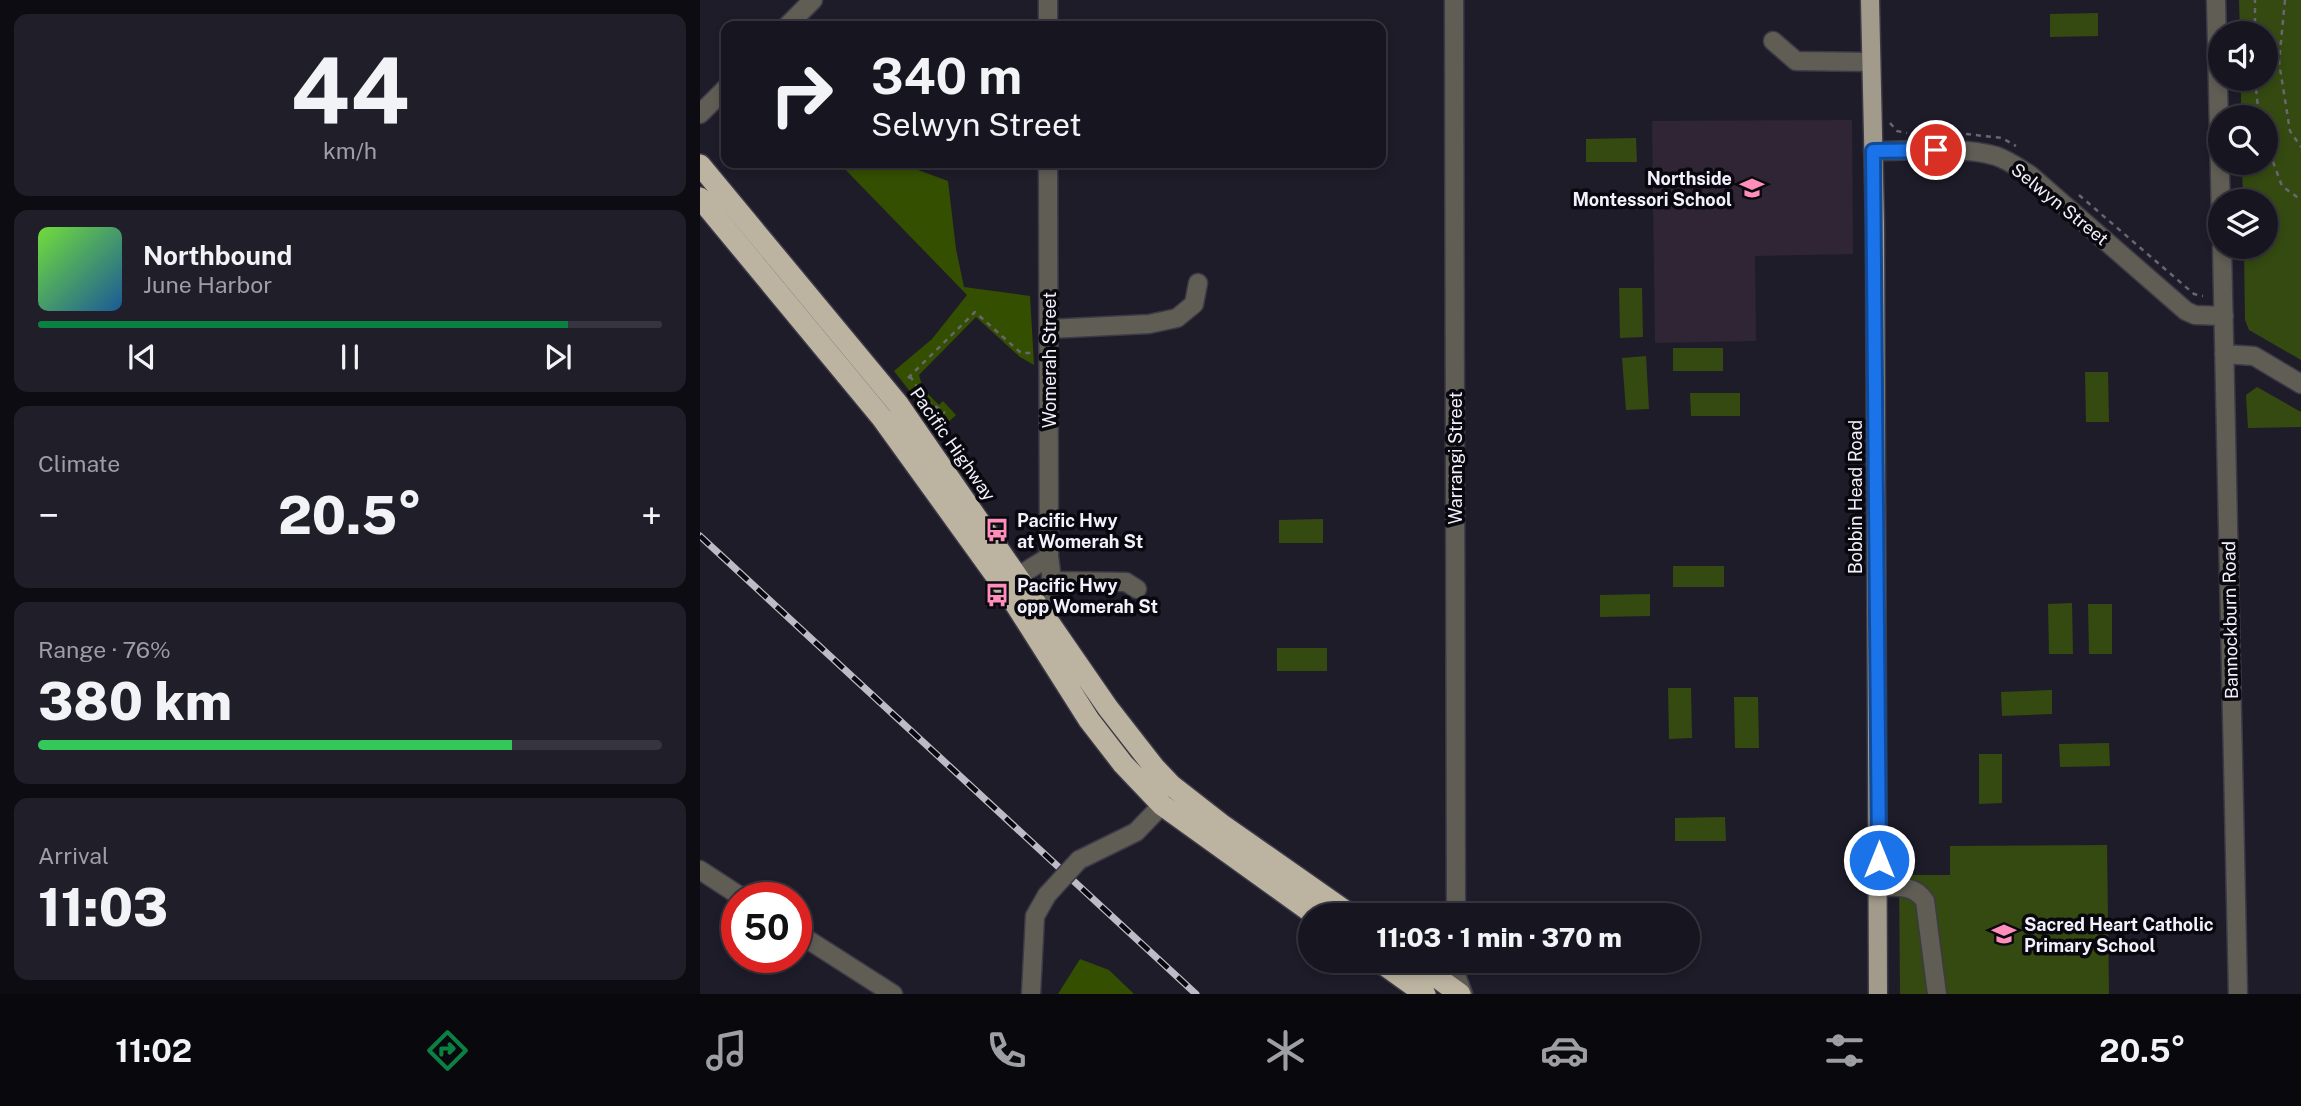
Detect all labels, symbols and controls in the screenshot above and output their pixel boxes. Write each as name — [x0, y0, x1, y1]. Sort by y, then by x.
map controls — [2208, 21, 2278, 259]
button: sound — [2208, 21, 2278, 91]
text: 44 — [290, 38, 410, 144]
text: 340 m — [871, 47, 1022, 105]
icon: right — [756, 49, 847, 140]
button: search — [2208, 105, 2278, 175]
text: Selwyn Street — [871, 106, 1082, 143]
pin — [1906, 120, 1966, 180]
icon: arrive — [1917, 131, 1955, 169]
text: km/h — [323, 137, 377, 164]
street label: Selwyn Street — [2007, 159, 2113, 249]
place label: Northside Montessori School — [1572, 168, 1732, 210]
school or university icon: Northside Montessori School — [1738, 174, 1766, 202]
button: layers — [2208, 189, 2278, 259]
text: Northbound — [143, 240, 292, 271]
text: June Harbor — [143, 271, 272, 298]
street label: Womerah Street — [1039, 292, 1060, 428]
icon: previous — [123, 338, 161, 376]
icon: pause — [331, 338, 369, 376]
icon: next — [539, 338, 577, 376]
street label: Pacific Highway — [906, 383, 1000, 505]
street label: Warrangi Street — [1445, 391, 1466, 525]
street label: Bobbin Head Road — [1845, 420, 1866, 574]
text: Climate — [38, 450, 120, 477]
text: 20.5° — [278, 485, 422, 546]
text: − — [38, 493, 59, 538]
text: + — [641, 493, 662, 538]
place label: Pacific Hwy at Womerah St — [1017, 510, 1143, 552]
bus stop icon: Pacific Hwy at Womerah St — [983, 516, 1011, 544]
street label: Bannockburn Road — [2218, 541, 2242, 699]
place label: Pacific Hwy opp Womerah St — [1017, 575, 1158, 617]
bus stop icon: Pacific Hwy opp Womerah St — [983, 581, 1011, 609]
text: Range · 76% — [38, 636, 171, 663]
text: 380 km — [38, 671, 232, 732]
position arrow — [1842, 823, 1916, 897]
text: Arrival — [38, 842, 109, 869]
text: 11:03 — [38, 877, 168, 938]
speed limit sign: 50 — [721, 882, 812, 973]
place label: Sacred Heart Catholic Primary School — [2024, 914, 2214, 956]
school or university icon: Sacred Heart Catholic Primary School — [1990, 920, 2018, 948]
text: 11:03 · 1 min · 370 m — [1376, 922, 1622, 953]
icon: directions — [423, 1026, 472, 1075]
icon: music — [702, 1026, 751, 1075]
icon: phone — [982, 1026, 1031, 1075]
icon: climate — [1261, 1026, 1310, 1075]
icon: car — [1540, 1026, 1589, 1075]
icon: filters — [1820, 1026, 1869, 1075]
text: 11:02 — [115, 1032, 192, 1069]
text: 20.5° — [2099, 1032, 2186, 1069]

